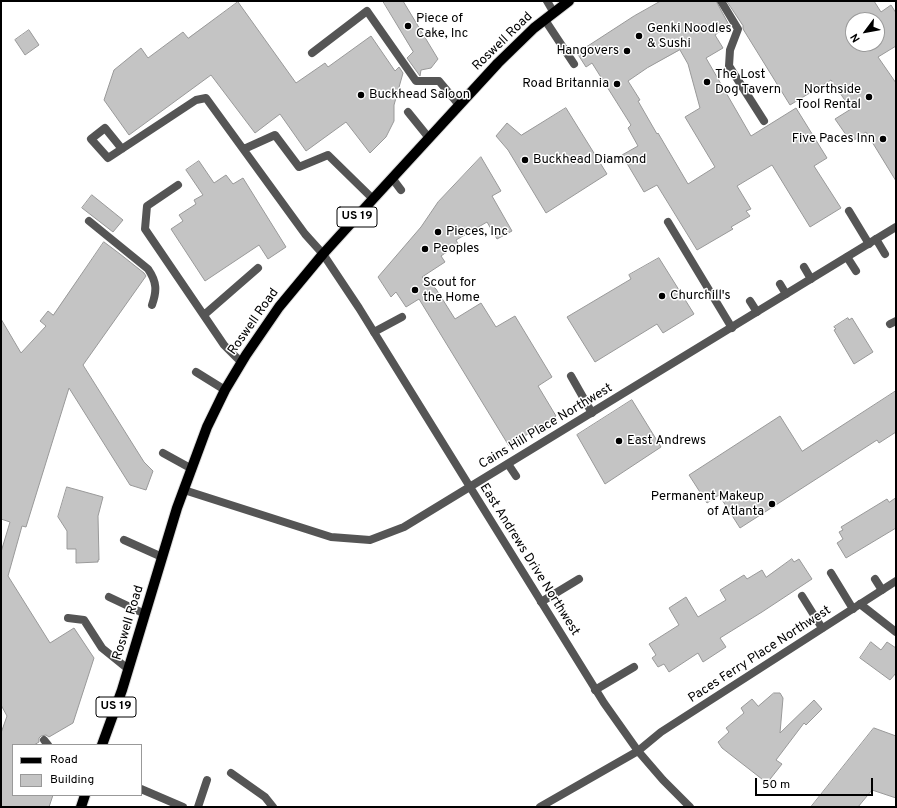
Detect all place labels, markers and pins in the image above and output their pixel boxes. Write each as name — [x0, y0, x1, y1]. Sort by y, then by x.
place label: Piece of Cake, Inc — [416, 11, 468, 42]
marker: Piece of Cake, Inc — [403, 21, 413, 31]
place label: Genki Noodles & Sushi — [647, 21, 731, 52]
marker: Genki Noodles & Sushi — [634, 31, 644, 41]
place label: Hangovers — [557, 43, 619, 59]
marker: Hangovers — [622, 46, 632, 56]
place label: The Lost Dog Tavern — [715, 67, 781, 98]
place label: Road Britannia — [522, 76, 609, 92]
marker: The Lost Dog Tavern — [702, 77, 712, 87]
marker: Road Britannia — [612, 79, 622, 89]
place label: Northside Tool Rental — [796, 82, 861, 113]
place label: Buckhead Saloon — [369, 87, 470, 103]
marker: Buckhead Saloon — [356, 90, 366, 100]
marker: Northside Tool Rental — [864, 92, 874, 102]
place label: Five Paces Inn — [792, 131, 875, 147]
marker: Five Paces Inn — [878, 134, 888, 144]
place label: Buckhead Diamond — [533, 152, 646, 168]
marker: Buckhead Diamond — [520, 155, 530, 165]
place label: Pieces, Inc — [446, 224, 508, 240]
marker: Pieces, Inc — [433, 227, 443, 237]
place label: Peoples — [433, 241, 479, 257]
marker: Peoples — [420, 244, 430, 254]
place label: Scout for the Home — [423, 275, 480, 306]
marker: Scout for the Home — [410, 285, 420, 295]
place label: Churchill's — [670, 288, 731, 304]
marker: Churchill's — [657, 291, 667, 301]
place label: East Andrews — [627, 433, 706, 449]
marker: East Andrews — [614, 436, 624, 446]
place label: Permanent Makeup of Atlanta — [651, 489, 764, 520]
marker: Permanent Makeup of Atlanta — [767, 499, 777, 509]

